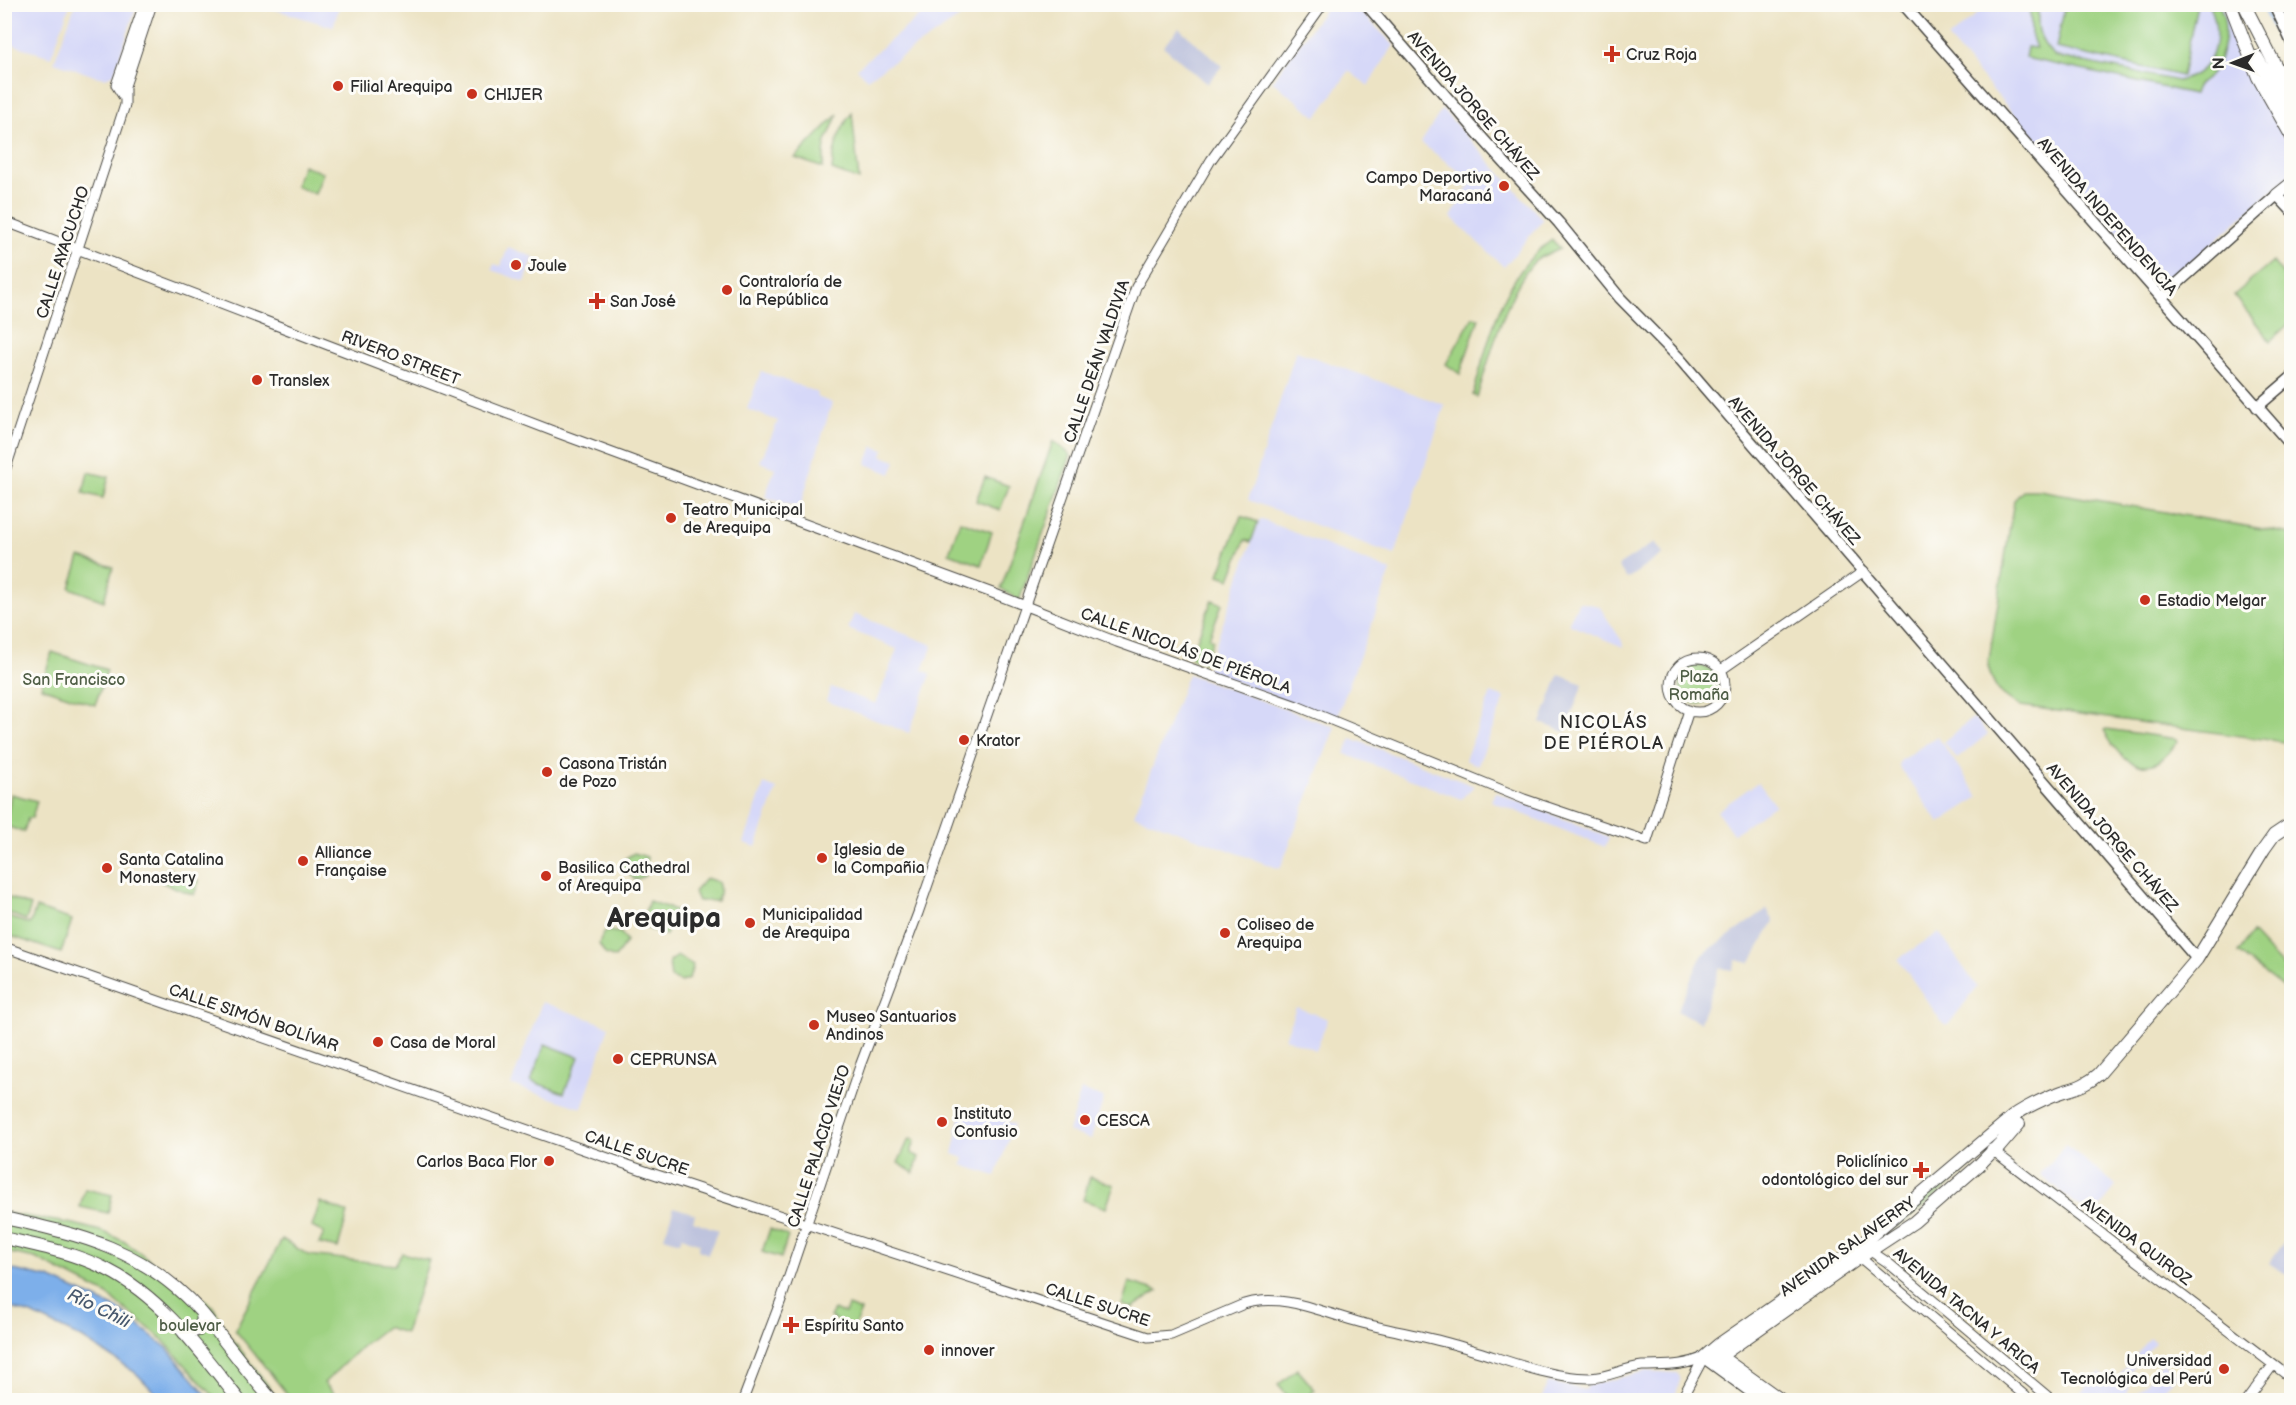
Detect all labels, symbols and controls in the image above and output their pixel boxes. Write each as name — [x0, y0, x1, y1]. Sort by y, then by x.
street label: AVENIDA JORGE CHÁVEZ — [1403, 26, 1544, 184]
north arrow — [2203, 33, 2263, 93]
marker: Cruz Roja — [1603, 45, 1621, 63]
place label: Cruz Roja — [1626, 46, 1697, 65]
text: N — [2210, 57, 2229, 69]
place label: Filial Arequipa — [350, 78, 453, 97]
marker: Filial Arequipa — [331, 79, 345, 93]
place label: CHIJER — [484, 86, 543, 105]
marker: CHIJER — [465, 87, 479, 101]
street label: AVENIDA INDEPENDENCIA — [2033, 134, 2181, 300]
place label: Campo Deportivo Maracaná — [1366, 169, 1492, 206]
marker: Campo Deportivo Maracaná — [1497, 179, 1511, 193]
street label: CALLE AYACUCHO — [33, 184, 94, 321]
place label: Joule — [528, 257, 567, 276]
marker: Joule — [509, 258, 523, 272]
place label: Contraloría de la República — [739, 273, 843, 310]
street label: CALLE DEÁN VALDIVIA — [1059, 277, 1134, 446]
marker: Contraloría de la República — [720, 283, 734, 297]
marker: San José — [588, 292, 606, 310]
place label: San José — [610, 293, 676, 312]
street label: RIVERO STREET — [339, 327, 463, 390]
place label: Translex — [269, 372, 330, 391]
marker: Translex — [250, 373, 264, 387]
street label: AVENIDA JORGE CHÁVEZ — [1724, 391, 1865, 549]
place label: Teatro Municipal de Arequipa — [683, 501, 803, 538]
marker: Teatro Municipal de Arequipa — [664, 511, 678, 525]
place label: Estadio Melgar — [2157, 592, 2266, 611]
marker: Estadio Melgar — [2138, 593, 2152, 607]
street label: CALLE NICOLÁS DE PIÉROLA — [1078, 603, 1294, 698]
park label: Plaza Romaña — [1669, 668, 1729, 705]
park label: San Francisco — [23, 671, 125, 690]
district label: NICOLÁS DE PIÉROLA — [1543, 710, 1665, 754]
place label: Krator — [976, 732, 1020, 751]
marker: Krator — [957, 733, 971, 747]
place label: Casona Tristán de Pozo — [559, 755, 667, 792]
street label: AVENIDA JORGE CHÁVEZ — [2042, 758, 2183, 916]
marker: Casona Tristán de Pozo — [540, 765, 554, 779]
place label: Iglesia de la Compañia — [834, 841, 925, 878]
place label: Alliance Française — [315, 844, 387, 881]
place label: Santa Catalina Monastery — [119, 851, 224, 888]
marker: Iglesia de la Compañia — [815, 851, 829, 865]
marker: Alliance Française — [296, 854, 310, 868]
place label: Basilica Cathedral of Arequipa — [558, 859, 690, 896]
marker: Santa Catalina Monastery — [100, 861, 114, 875]
marker: Basilica Cathedral of Arequipa — [539, 869, 553, 883]
district label: Arequipa — [606, 902, 721, 935]
place label: Municipalidad de Arequipa — [762, 906, 863, 943]
marker: Municipalidad de Arequipa — [743, 916, 757, 930]
place label: Coliseo de Arequipa — [1237, 916, 1315, 953]
marker: Coliseo de Arequipa — [1218, 926, 1232, 940]
street label: CALLE SIMÓN BOLÍVAR — [166, 979, 342, 1056]
place label: Museo Santuarios Andinos — [826, 1008, 956, 1045]
marker: Museo Santuarios Andinos — [807, 1018, 821, 1032]
place label: Casa de Moral — [390, 1034, 496, 1053]
marker: Casa de Moral — [371, 1035, 385, 1049]
place label: CEPRUNSA — [630, 1051, 717, 1070]
marker: CEPRUNSA — [611, 1052, 625, 1066]
street label: CALLE PALACIO VIEJO — [784, 1063, 855, 1230]
place label: Instituto Confusio — [954, 1105, 1018, 1142]
place label: CESCA — [1097, 1112, 1150, 1131]
marker: CESCA — [1078, 1113, 1092, 1127]
marker: Instituto Confusio — [935, 1115, 949, 1129]
street label: CALLE SUCRE — [582, 1127, 691, 1180]
place label: Carlos Baca Flor — [416, 1153, 537, 1172]
place label: Policlínico odontológico del sur — [1761, 1153, 1908, 1190]
marker: Carlos Baca Flor — [542, 1154, 556, 1168]
marker: Policlínico odontológico del sur — [1912, 1161, 1930, 1179]
street label: AVENIDA SALAVERRY — [1777, 1193, 1920, 1301]
street label: AVENIDA QUIROZ — [2077, 1195, 2195, 1290]
street label: AVENIDA TACNA Y ARICA — [1889, 1244, 2043, 1378]
street label: CALLE SUCRE — [1043, 1280, 1152, 1331]
water label: Río Chili — [64, 1284, 135, 1333]
marker: Espíritu Santo — [782, 1316, 800, 1334]
park label: boulevar — [159, 1317, 221, 1336]
place label: Espíritu Santo — [804, 1317, 904, 1336]
place label: innover — [941, 1342, 995, 1361]
marker: innover — [922, 1343, 936, 1357]
place label: Universidad Tecnológica del Perú — [2060, 1352, 2212, 1389]
marker: Universidad Tecnológica del Perú — [2217, 1362, 2231, 1376]

